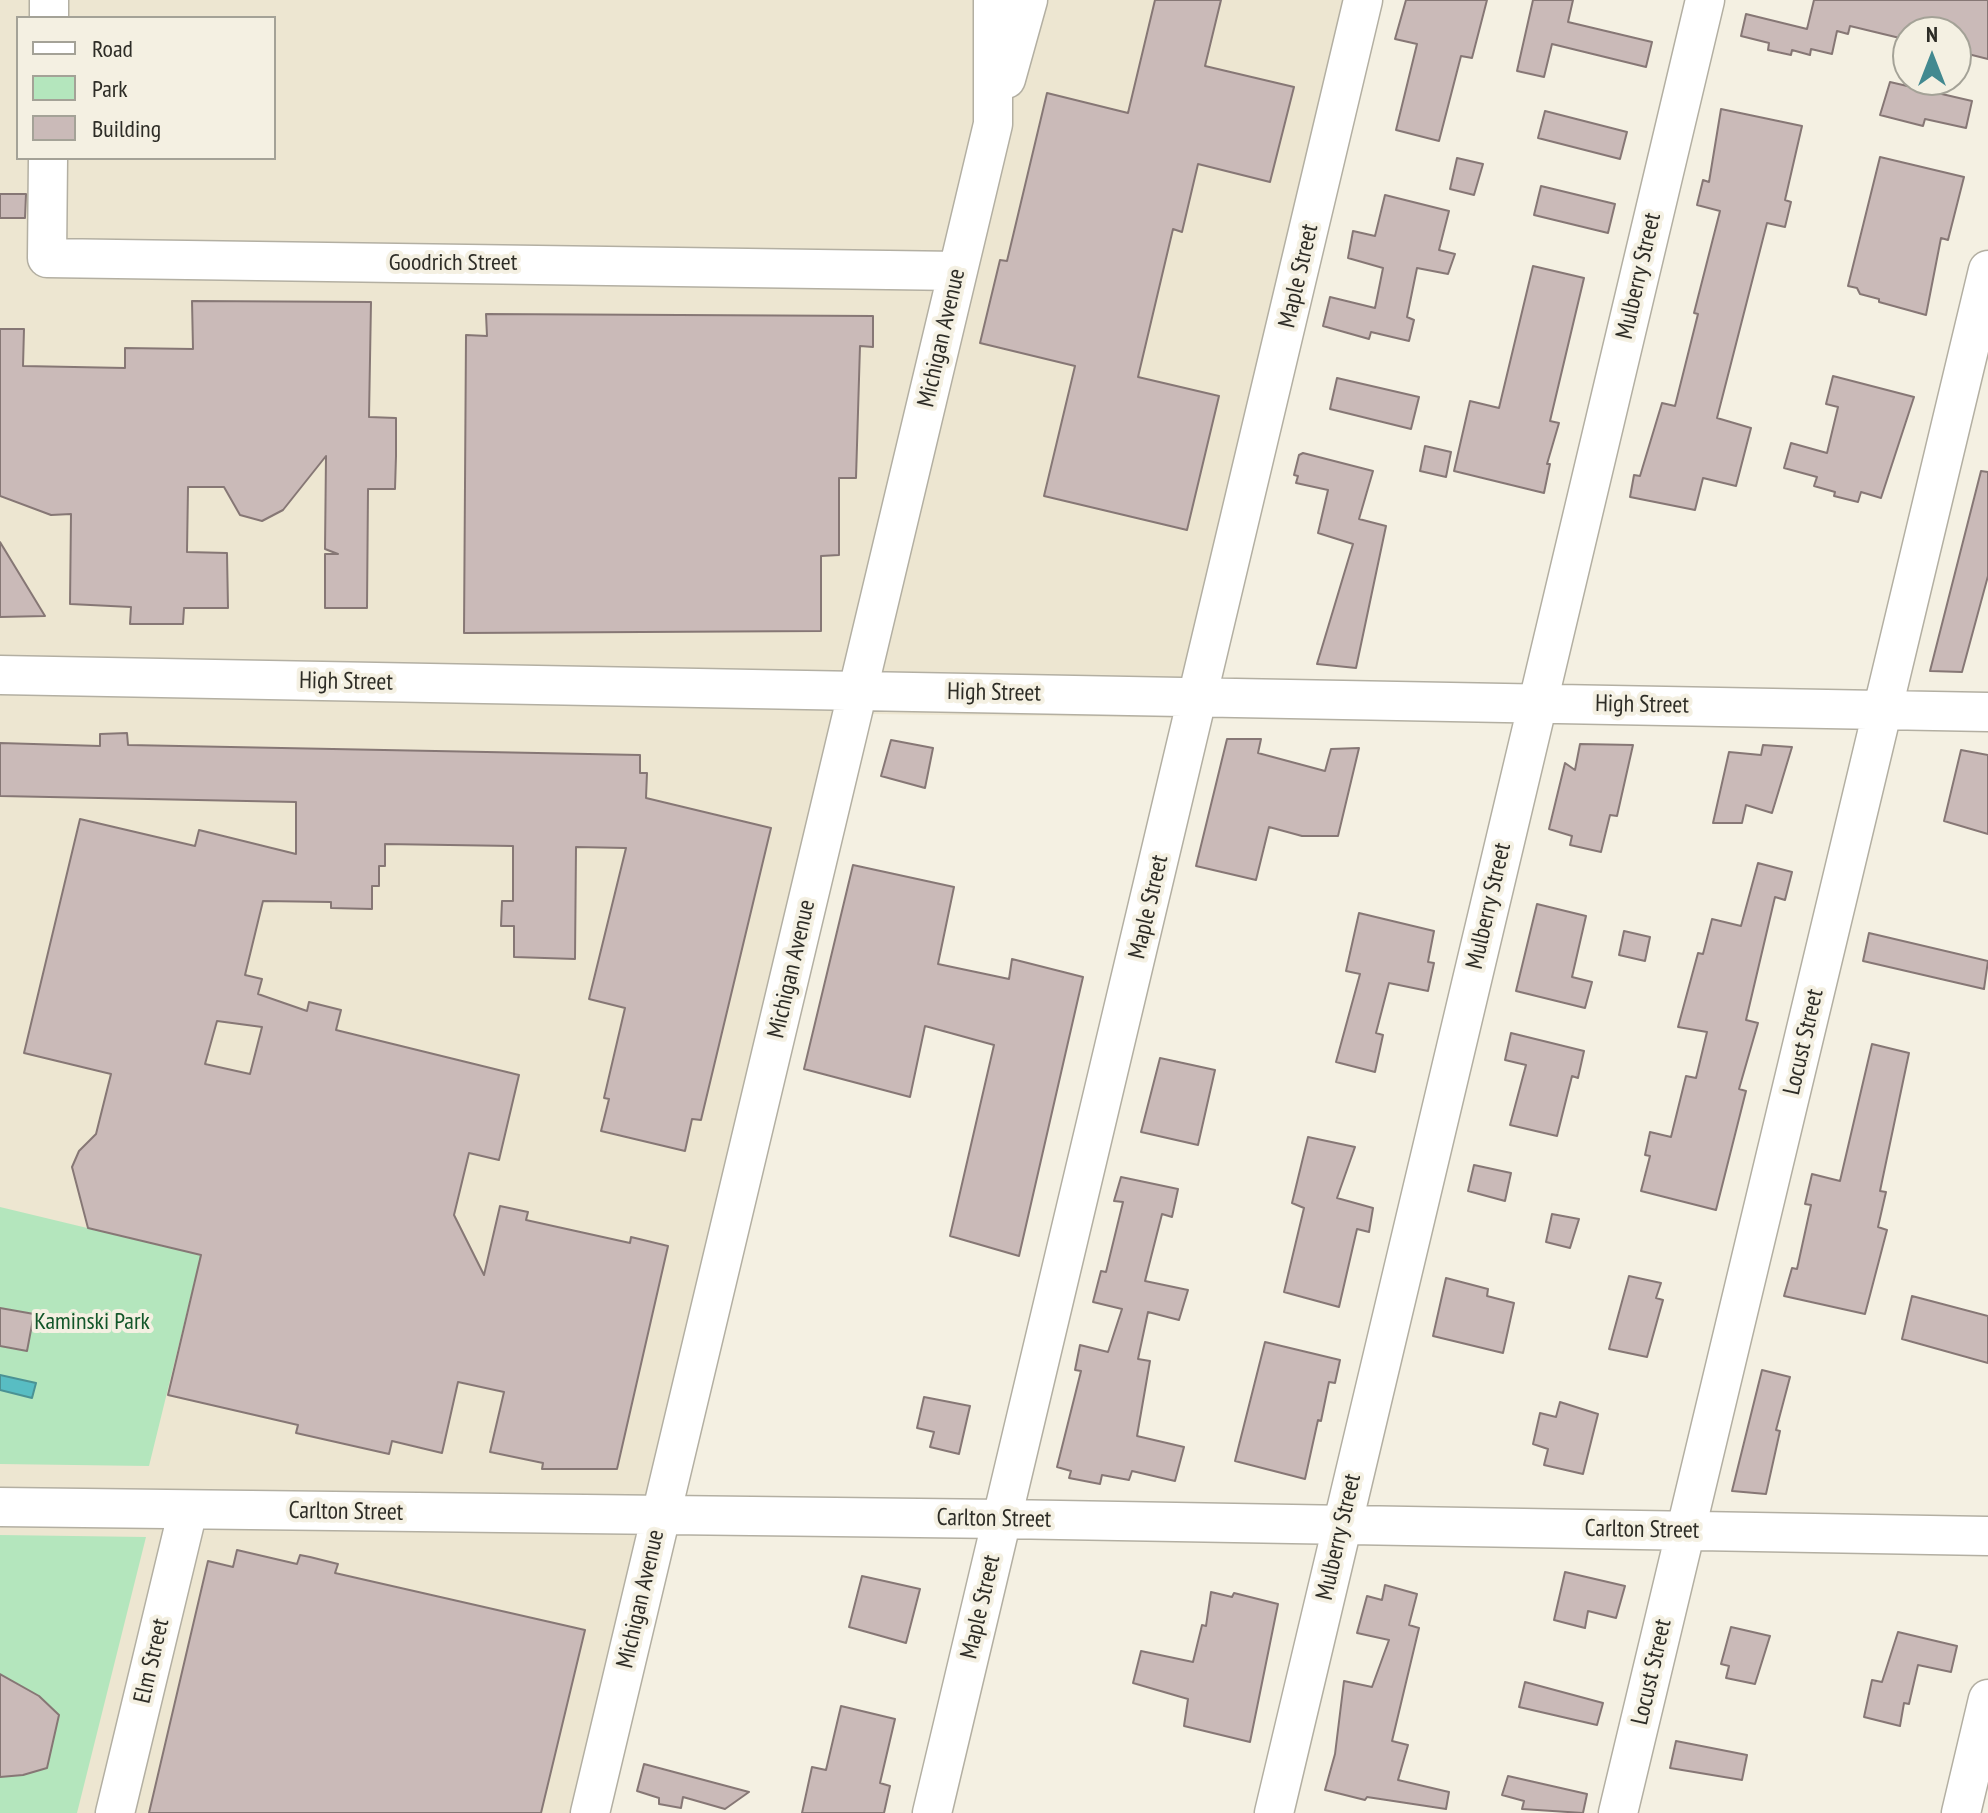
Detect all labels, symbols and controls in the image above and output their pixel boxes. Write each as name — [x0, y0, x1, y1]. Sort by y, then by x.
legend — [16, 16, 276, 160]
north arrow — [1892, 16, 1972, 96]
text: N — [1926, 20, 1938, 48]
text: Road — [92, 33, 133, 64]
text: Park — [92, 73, 128, 104]
text: Building — [92, 113, 161, 144]
street label: Mulberry Street — [1611, 210, 1667, 342]
street label: Maple Street — [1273, 221, 1325, 331]
street label: Goodrich Street — [389, 249, 517, 277]
street label: Michigan Avenue — [912, 266, 972, 410]
street label: High Street — [299, 667, 393, 697]
street label: High Street — [947, 678, 1041, 708]
street label: High Street — [1595, 690, 1689, 720]
street label: Mulberry Street — [1461, 840, 1517, 972]
street label: Maple Street — [1123, 852, 1175, 962]
street label: Michigan Avenue — [762, 897, 822, 1041]
street label: Locust Street — [1778, 986, 1830, 1098]
park label: Kaminski Park — [34, 1308, 150, 1336]
street label: Mulberry Street — [1311, 1471, 1367, 1603]
street label: Carlton Street — [288, 1497, 404, 1527]
street label: Carlton Street — [936, 1504, 1052, 1534]
street label: Carlton Street — [1584, 1515, 1700, 1545]
street label: Michigan Avenue — [611, 1527, 671, 1671]
street label: Maple Street — [955, 1552, 1007, 1662]
street label: Elm Street — [128, 1616, 176, 1706]
street label: Locust Street — [1626, 1616, 1678, 1728]

